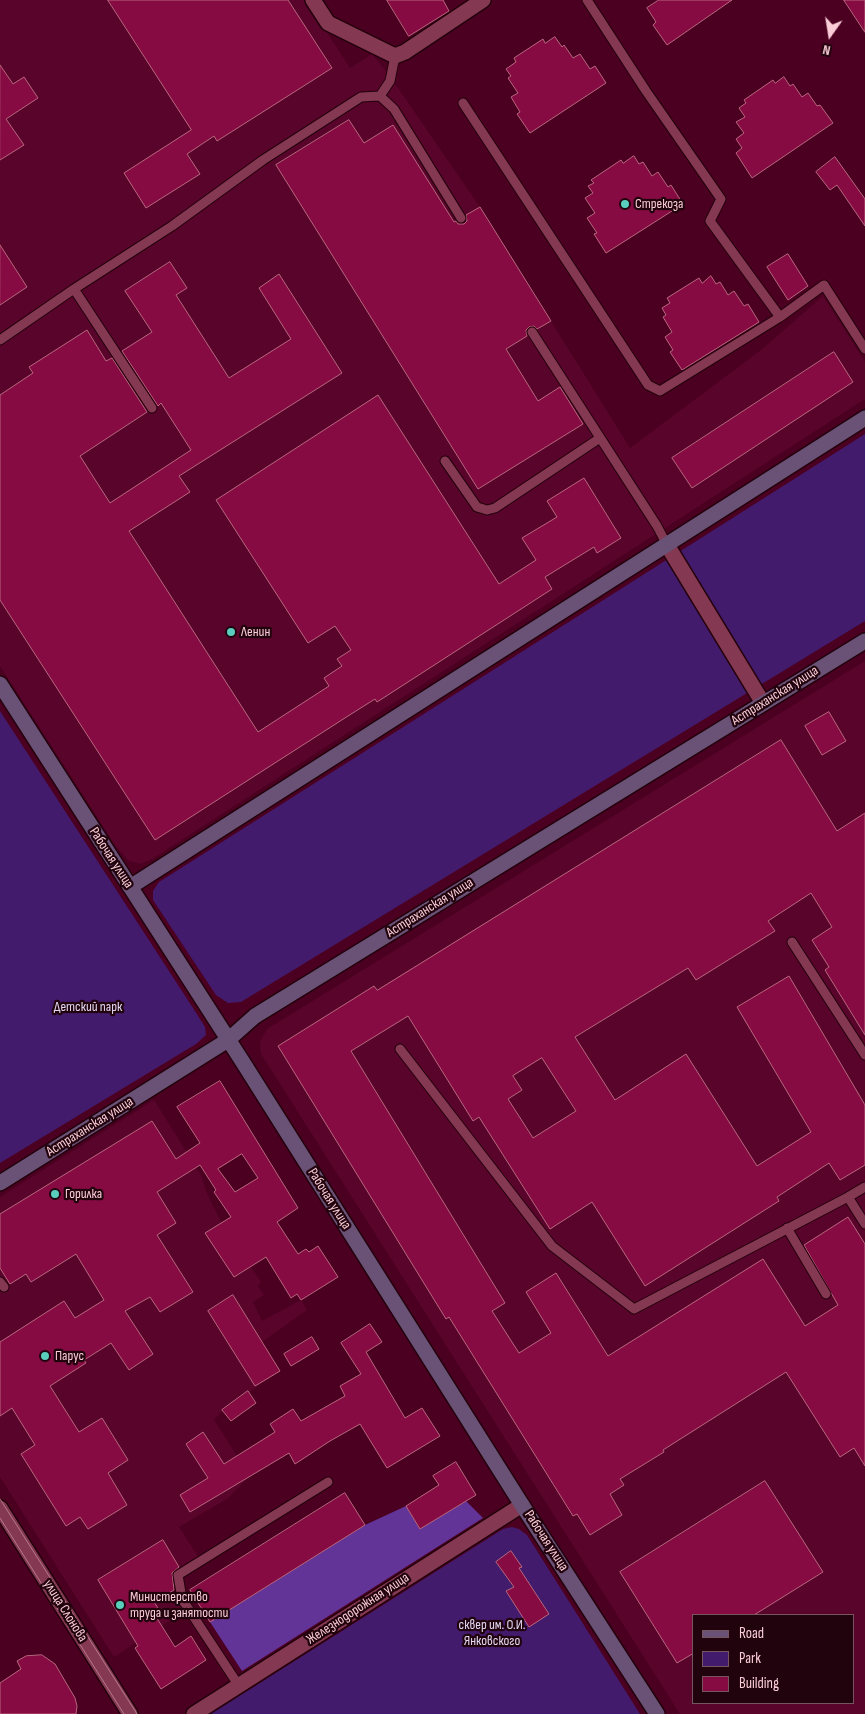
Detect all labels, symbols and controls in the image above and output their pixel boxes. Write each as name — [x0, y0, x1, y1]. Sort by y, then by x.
north arrow — [805, 10, 855, 60]
text: N — [821, 41, 832, 59]
place label: Стрекоза — [635, 196, 683, 212]
marker: Стрекоза — [619, 198, 631, 210]
place label: Ленин — [241, 624, 270, 640]
marker: Ленин — [225, 626, 237, 638]
street label: Астраханская улица — [728, 663, 822, 729]
street label: Рабочая улица — [85, 825, 137, 891]
street label: Астраханская улица — [383, 875, 477, 941]
park label: Детский парк — [54, 999, 122, 1015]
street label: Астраханская улица — [43, 1094, 137, 1160]
street label: Рабочая улица — [304, 1165, 354, 1233]
place label: Горилка — [65, 1186, 102, 1202]
marker: Горилка — [49, 1188, 61, 1200]
place label: Парус — [55, 1348, 84, 1364]
marker: Парус — [39, 1350, 51, 1362]
street label: Рабочая улица — [520, 1508, 572, 1574]
street label: Железнодорожная улица — [304, 1570, 412, 1648]
street label: улица Слонова — [39, 1577, 91, 1645]
place label: Министерство труда и занятости — [130, 1589, 228, 1621]
marker: Министерство труда и занятости — [114, 1599, 126, 1611]
legend — [692, 1614, 855, 1704]
park label: сквер им. О.И. Янковского — [459, 1617, 525, 1650]
text: Road — [739, 1624, 764, 1643]
text: Park — [739, 1649, 761, 1668]
text: Building — [739, 1674, 779, 1693]

